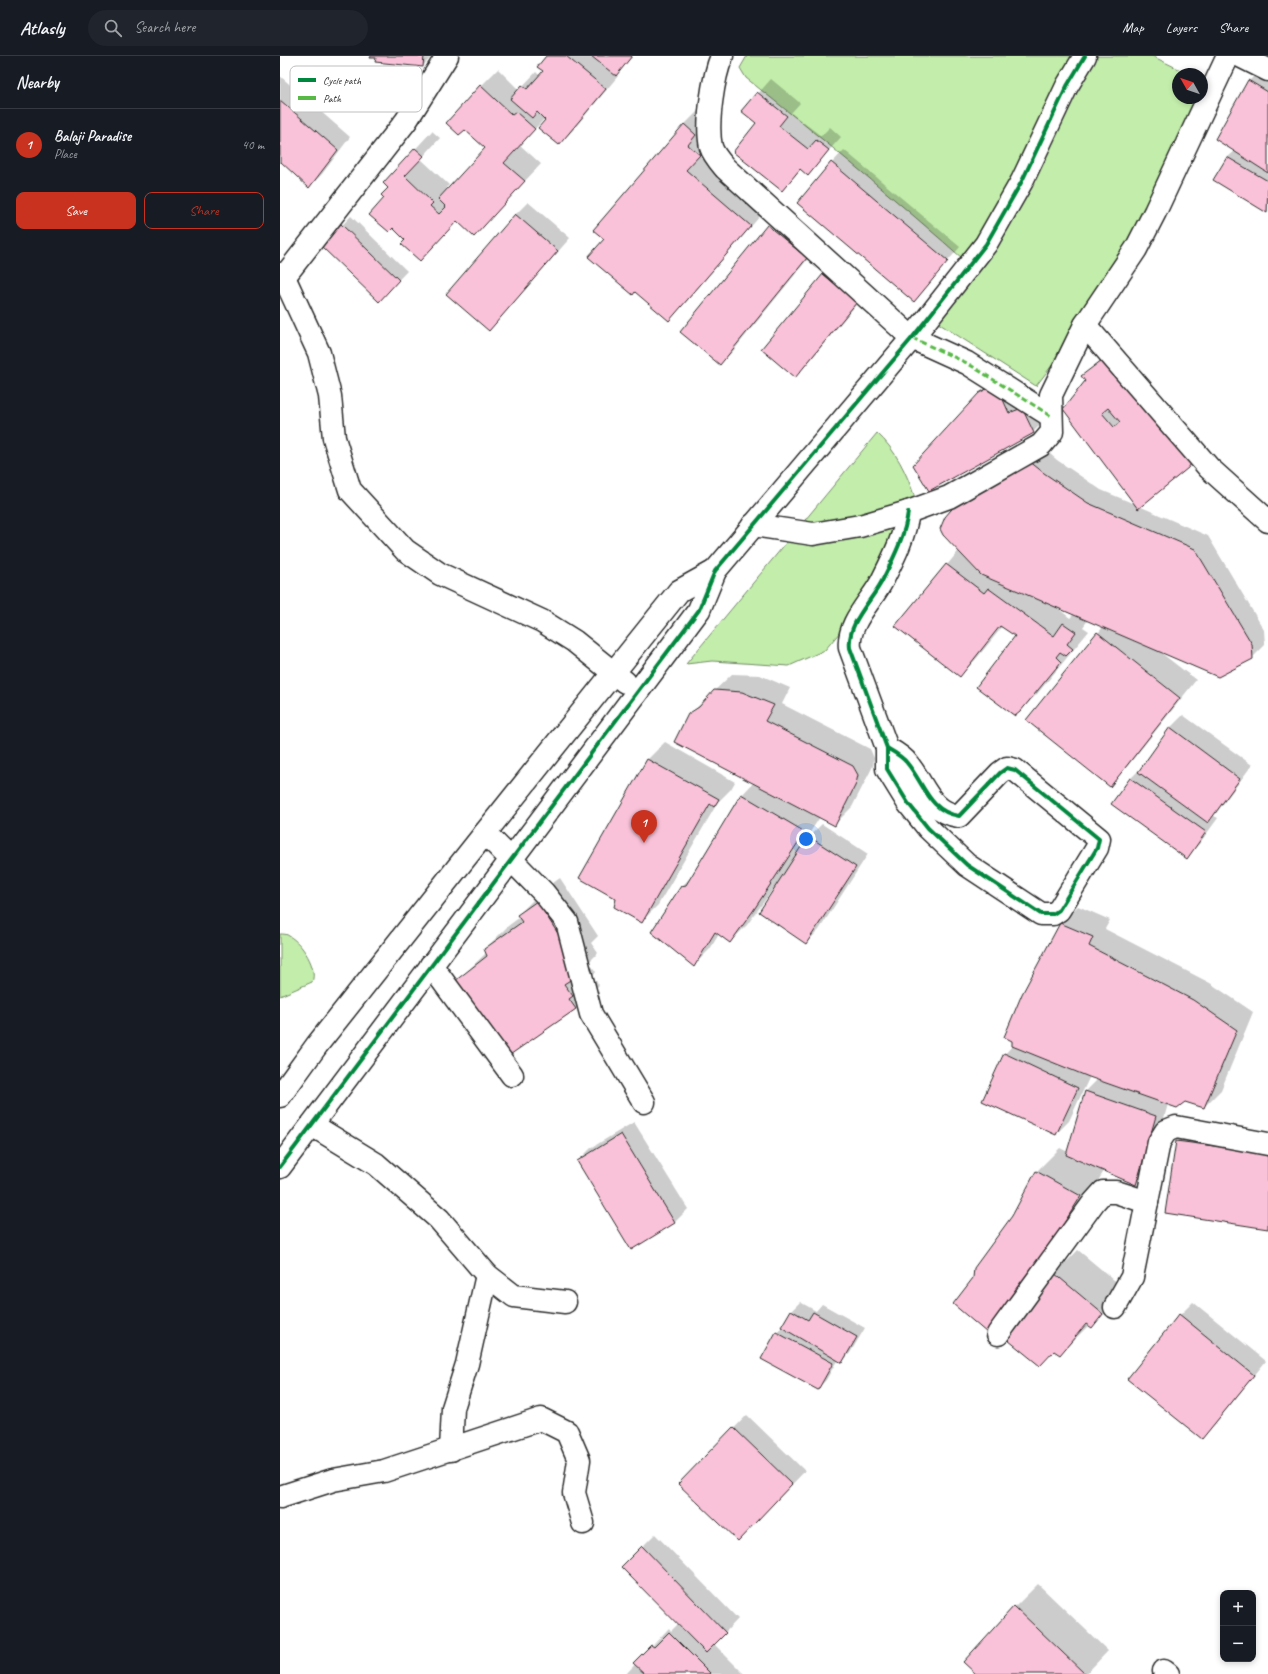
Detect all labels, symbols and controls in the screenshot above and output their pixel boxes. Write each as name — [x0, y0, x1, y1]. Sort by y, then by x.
search box — [88, 10, 368, 46]
text: Atlasly — [20, 16, 64, 40]
icon: search — [102, 17, 124, 39]
text: Search here — [134, 18, 195, 37]
text: Map — [1122, 19, 1144, 36]
text: Layers — [1166, 19, 1197, 36]
text: Share — [1219, 19, 1248, 36]
legend — [290, 66, 422, 112]
north arrow — [1172, 68, 1208, 104]
text: Nearby — [16, 72, 59, 93]
text: Cycle path — [323, 73, 362, 87]
text: Path — [323, 91, 342, 105]
text: Balaji Paradise — [54, 127, 131, 146]
text: 1 — [26, 137, 32, 153]
text: 40 m — [242, 137, 264, 153]
text: Place — [54, 146, 77, 162]
button: Save — [16, 192, 136, 229]
button: Share — [144, 192, 264, 229]
pin: 1 — [631, 810, 657, 843]
your location — [796, 829, 816, 849]
map controls — [1220, 1590, 1256, 1662]
button: + — [1220, 1590, 1256, 1626]
button: − — [1220, 1626, 1256, 1662]

